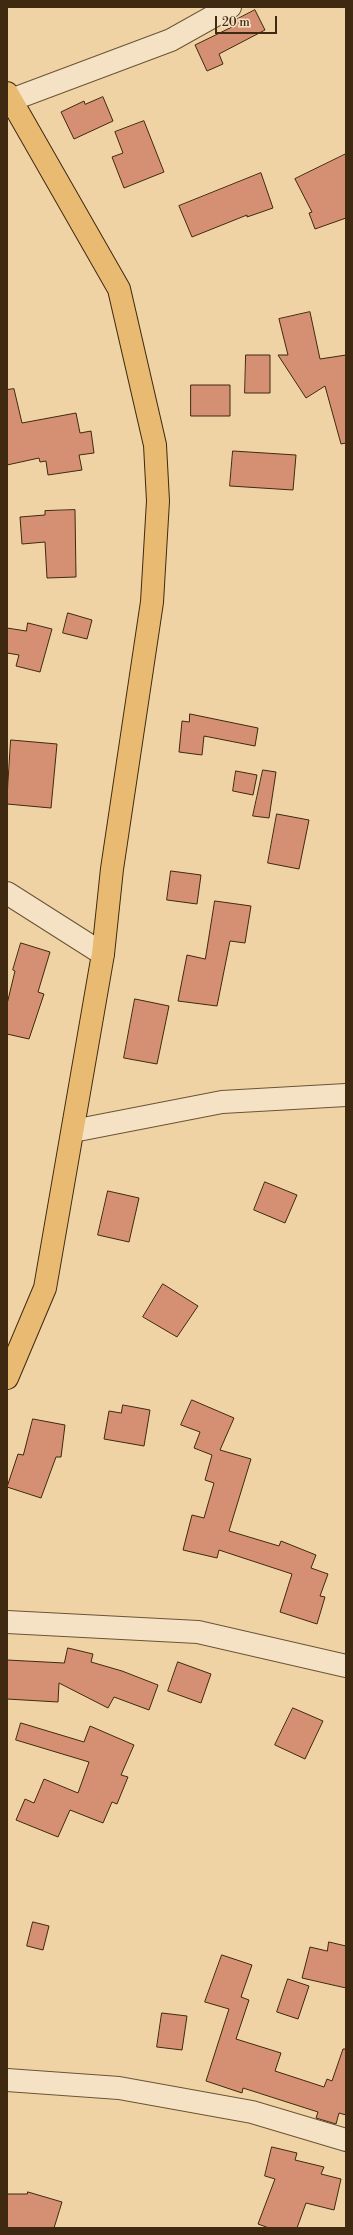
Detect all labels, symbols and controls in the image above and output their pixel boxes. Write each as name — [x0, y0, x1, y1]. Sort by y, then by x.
scale bar — [217, 8, 279, 34]
text: 20 m — [222, 15, 250, 30]

